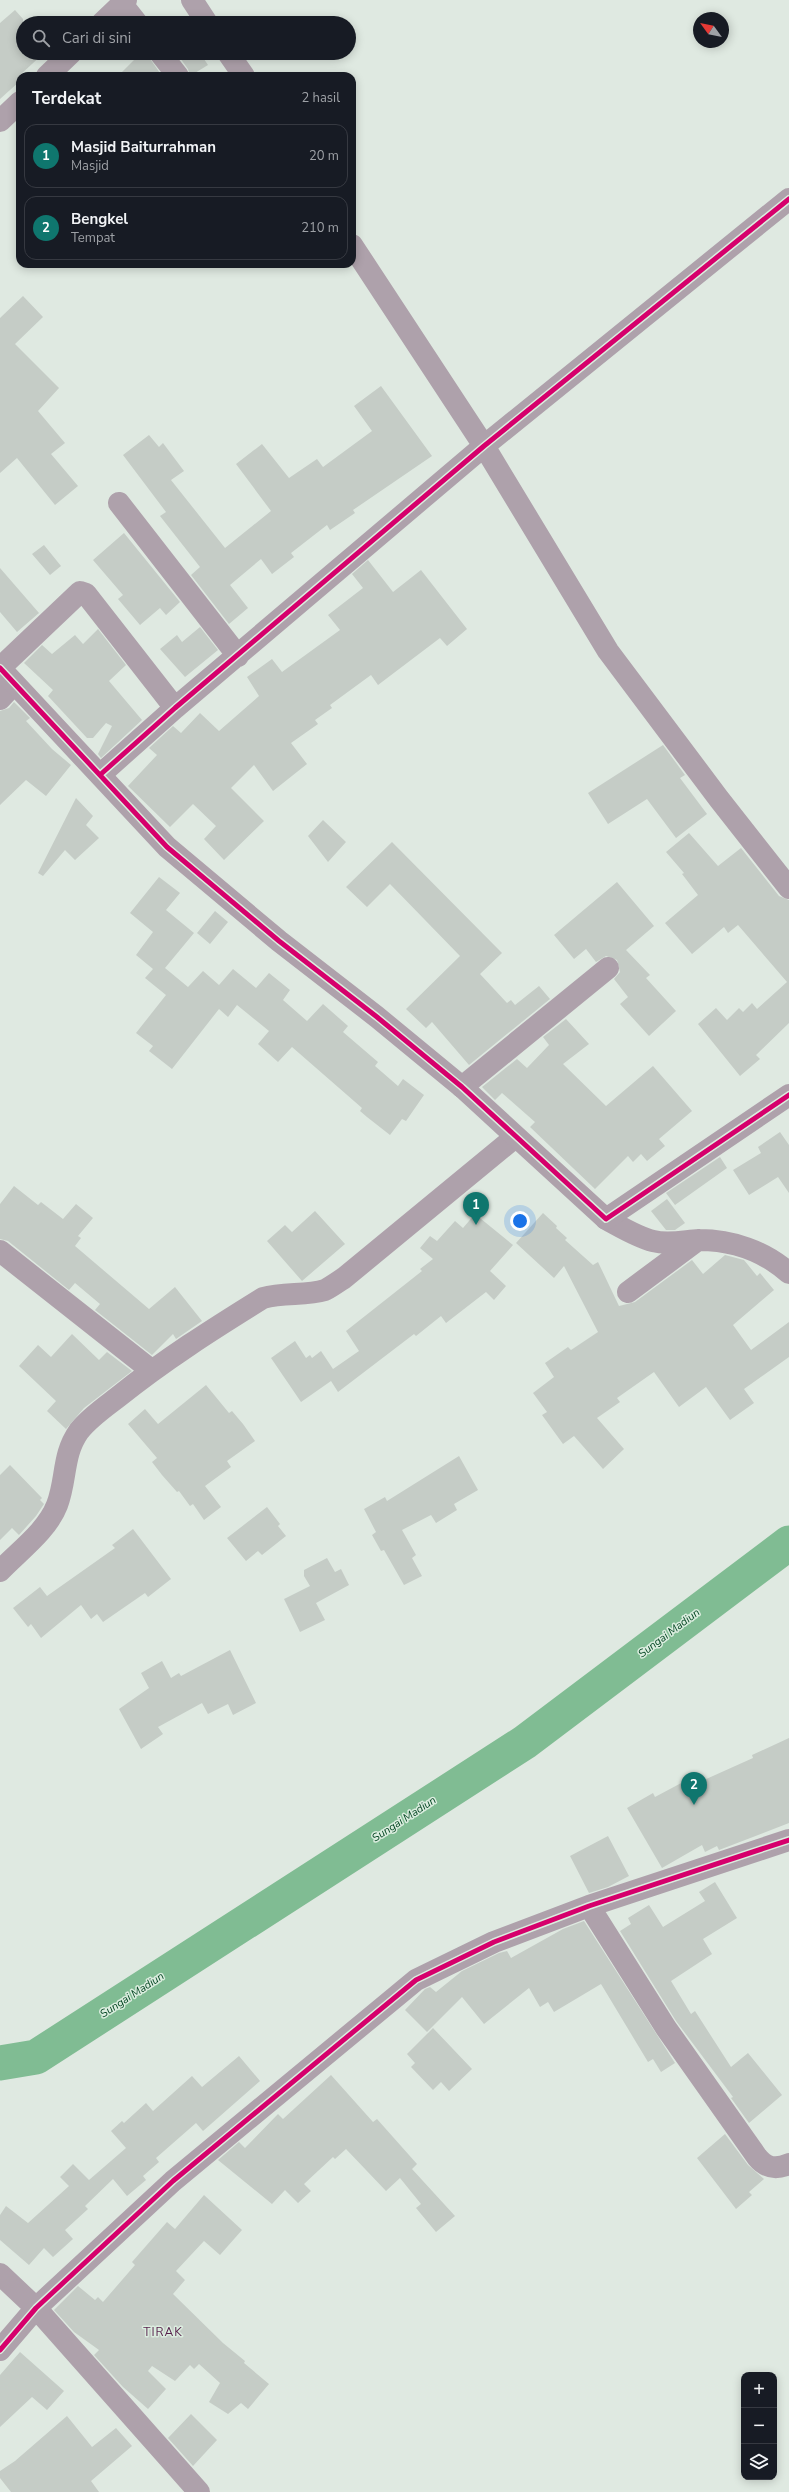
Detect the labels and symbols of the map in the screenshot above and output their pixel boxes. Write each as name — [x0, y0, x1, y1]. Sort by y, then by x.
north arrow — [693, 12, 729, 48]
pin: 1 — [463, 1192, 489, 1225]
your location — [510, 1211, 530, 1231]
water label: Sungai Madiun — [635, 1605, 703, 1661]
pin: 2 — [681, 1772, 707, 1805]
water label: Sungai Madiun — [369, 1793, 439, 1845]
water label: Sungai Madiun — [97, 1969, 167, 2021]
district label: TIRAK — [143, 2324, 183, 2340]

